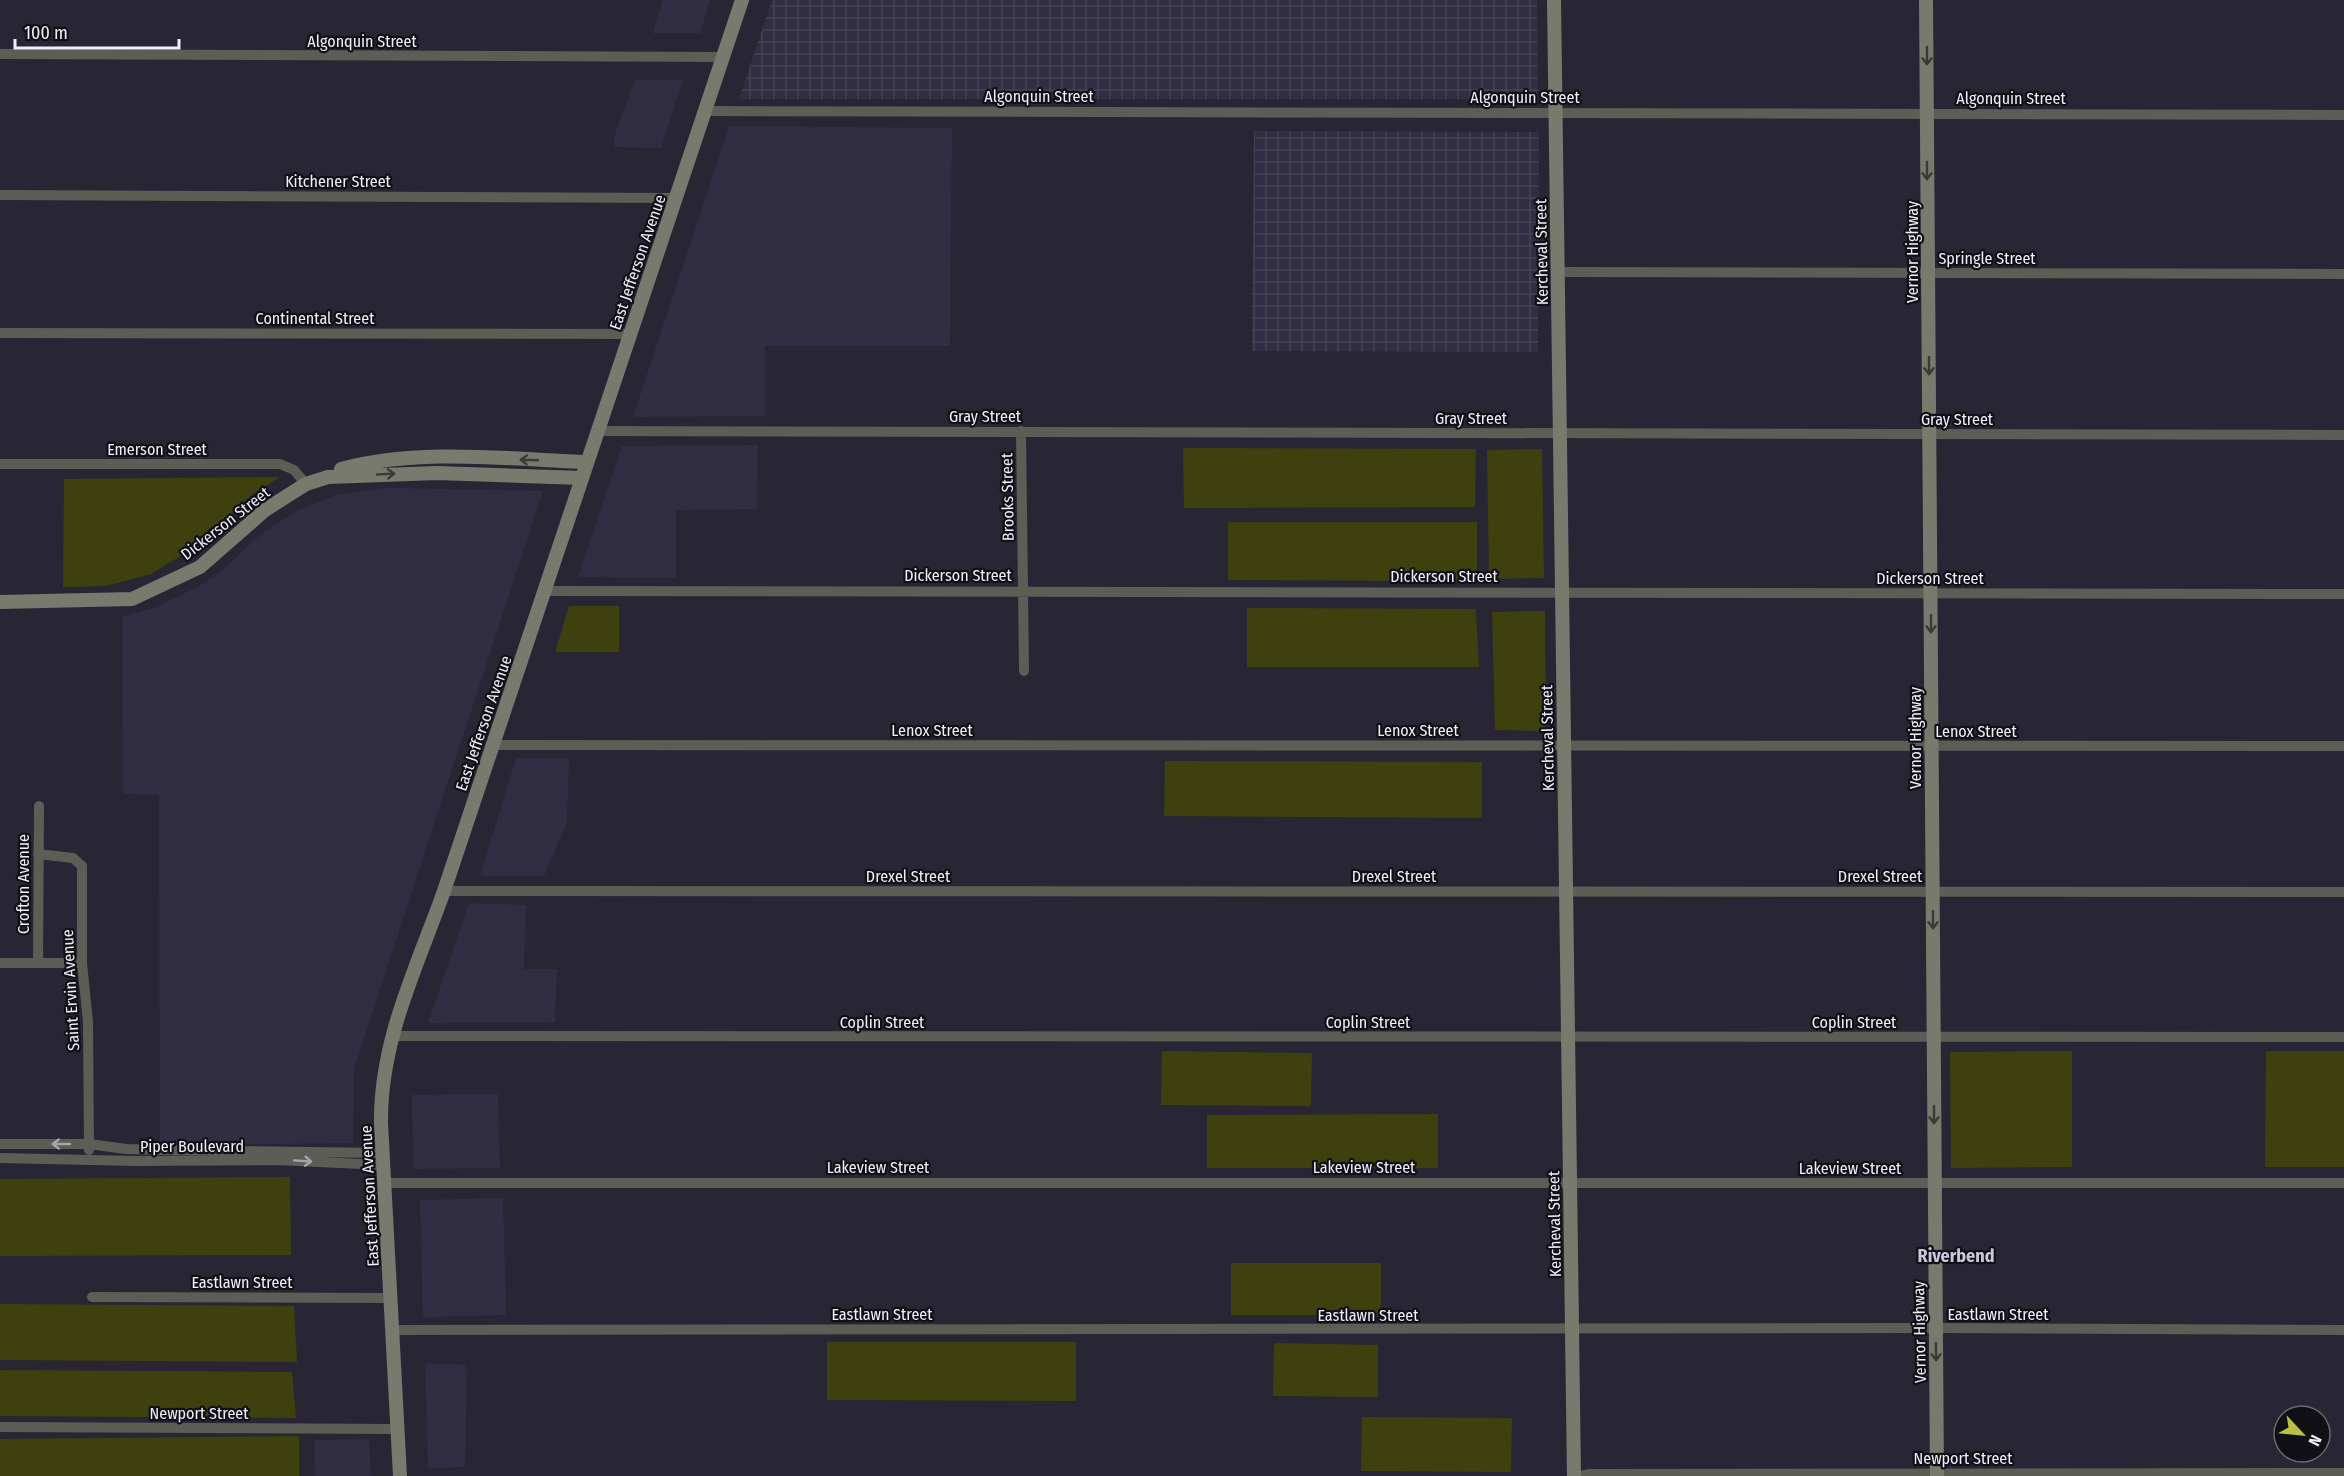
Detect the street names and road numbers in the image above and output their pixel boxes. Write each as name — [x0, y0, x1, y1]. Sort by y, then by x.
street label: Algonquin Street — [307, 32, 417, 51]
street label: Algonquin Street — [984, 87, 1094, 106]
street label: Algonquin Street — [1470, 88, 1580, 107]
street label: Algonquin Street — [1956, 89, 2066, 108]
street label: Kitchener Street — [285, 172, 392, 191]
street label: East Jefferson Avenue — [605, 192, 670, 332]
street label: Kercheval Street — [1531, 198, 1552, 305]
street label: Vernor Highway — [1903, 200, 1922, 303]
street label: Springle Street — [1938, 249, 2036, 268]
street label: Continental Street — [256, 309, 375, 328]
street label: Gray Street — [949, 407, 1022, 426]
street label: Gray Street — [1435, 409, 1508, 428]
street label: Gray Street — [1921, 410, 1994, 429]
street label: Emerson Street — [107, 440, 208, 459]
street label: Brooks Street — [997, 452, 1018, 541]
street label: Dickerson Street — [177, 482, 274, 564]
street label: Dickerson Street — [904, 566, 1013, 585]
street label: Dickerson Street — [1390, 567, 1499, 586]
street label: Dickerson Street — [1876, 569, 1985, 588]
street label: East Jefferson Avenue — [451, 653, 516, 793]
street label: Kercheval Street — [1537, 684, 1558, 791]
street label: Vernor Highway — [1906, 686, 1925, 789]
street label: Lenox Street — [891, 721, 973, 740]
street label: Lenox Street — [1377, 721, 1459, 740]
street label: Lenox Street — [1935, 722, 2017, 741]
street label: Crofton Avenue — [14, 834, 33, 934]
street label: Drexel Street — [866, 867, 951, 886]
street label: Drexel Street — [1352, 867, 1437, 886]
street label: Drexel Street — [1838, 867, 1923, 886]
street label: Saint Ervin Avenue — [58, 929, 83, 1051]
street label: Coplin Street — [840, 1013, 925, 1032]
street label: Coplin Street — [1326, 1013, 1411, 1032]
street label: Coplin Street — [1812, 1013, 1897, 1032]
street label: East Jefferson Avenue — [356, 1125, 383, 1267]
street label: Piper Boulevard — [140, 1137, 244, 1156]
street label: Lakeview Street — [827, 1158, 930, 1177]
street label: Lakeview Street — [1313, 1158, 1416, 1177]
street label: Lakeview Street — [1799, 1159, 1902, 1178]
street label: Kercheval Street — [1544, 1170, 1565, 1277]
street label: Eastlawn Street — [192, 1273, 293, 1292]
street label: Vernor Highway — [1909, 1280, 1930, 1383]
street label: Eastlawn Street — [832, 1305, 933, 1324]
street label: Eastlawn Street — [1948, 1305, 2049, 1324]
street label: Eastlawn Street — [1318, 1306, 1419, 1325]
street label: Newport Street — [150, 1404, 249, 1423]
street label: Newport Street — [1914, 1449, 2013, 1468]

